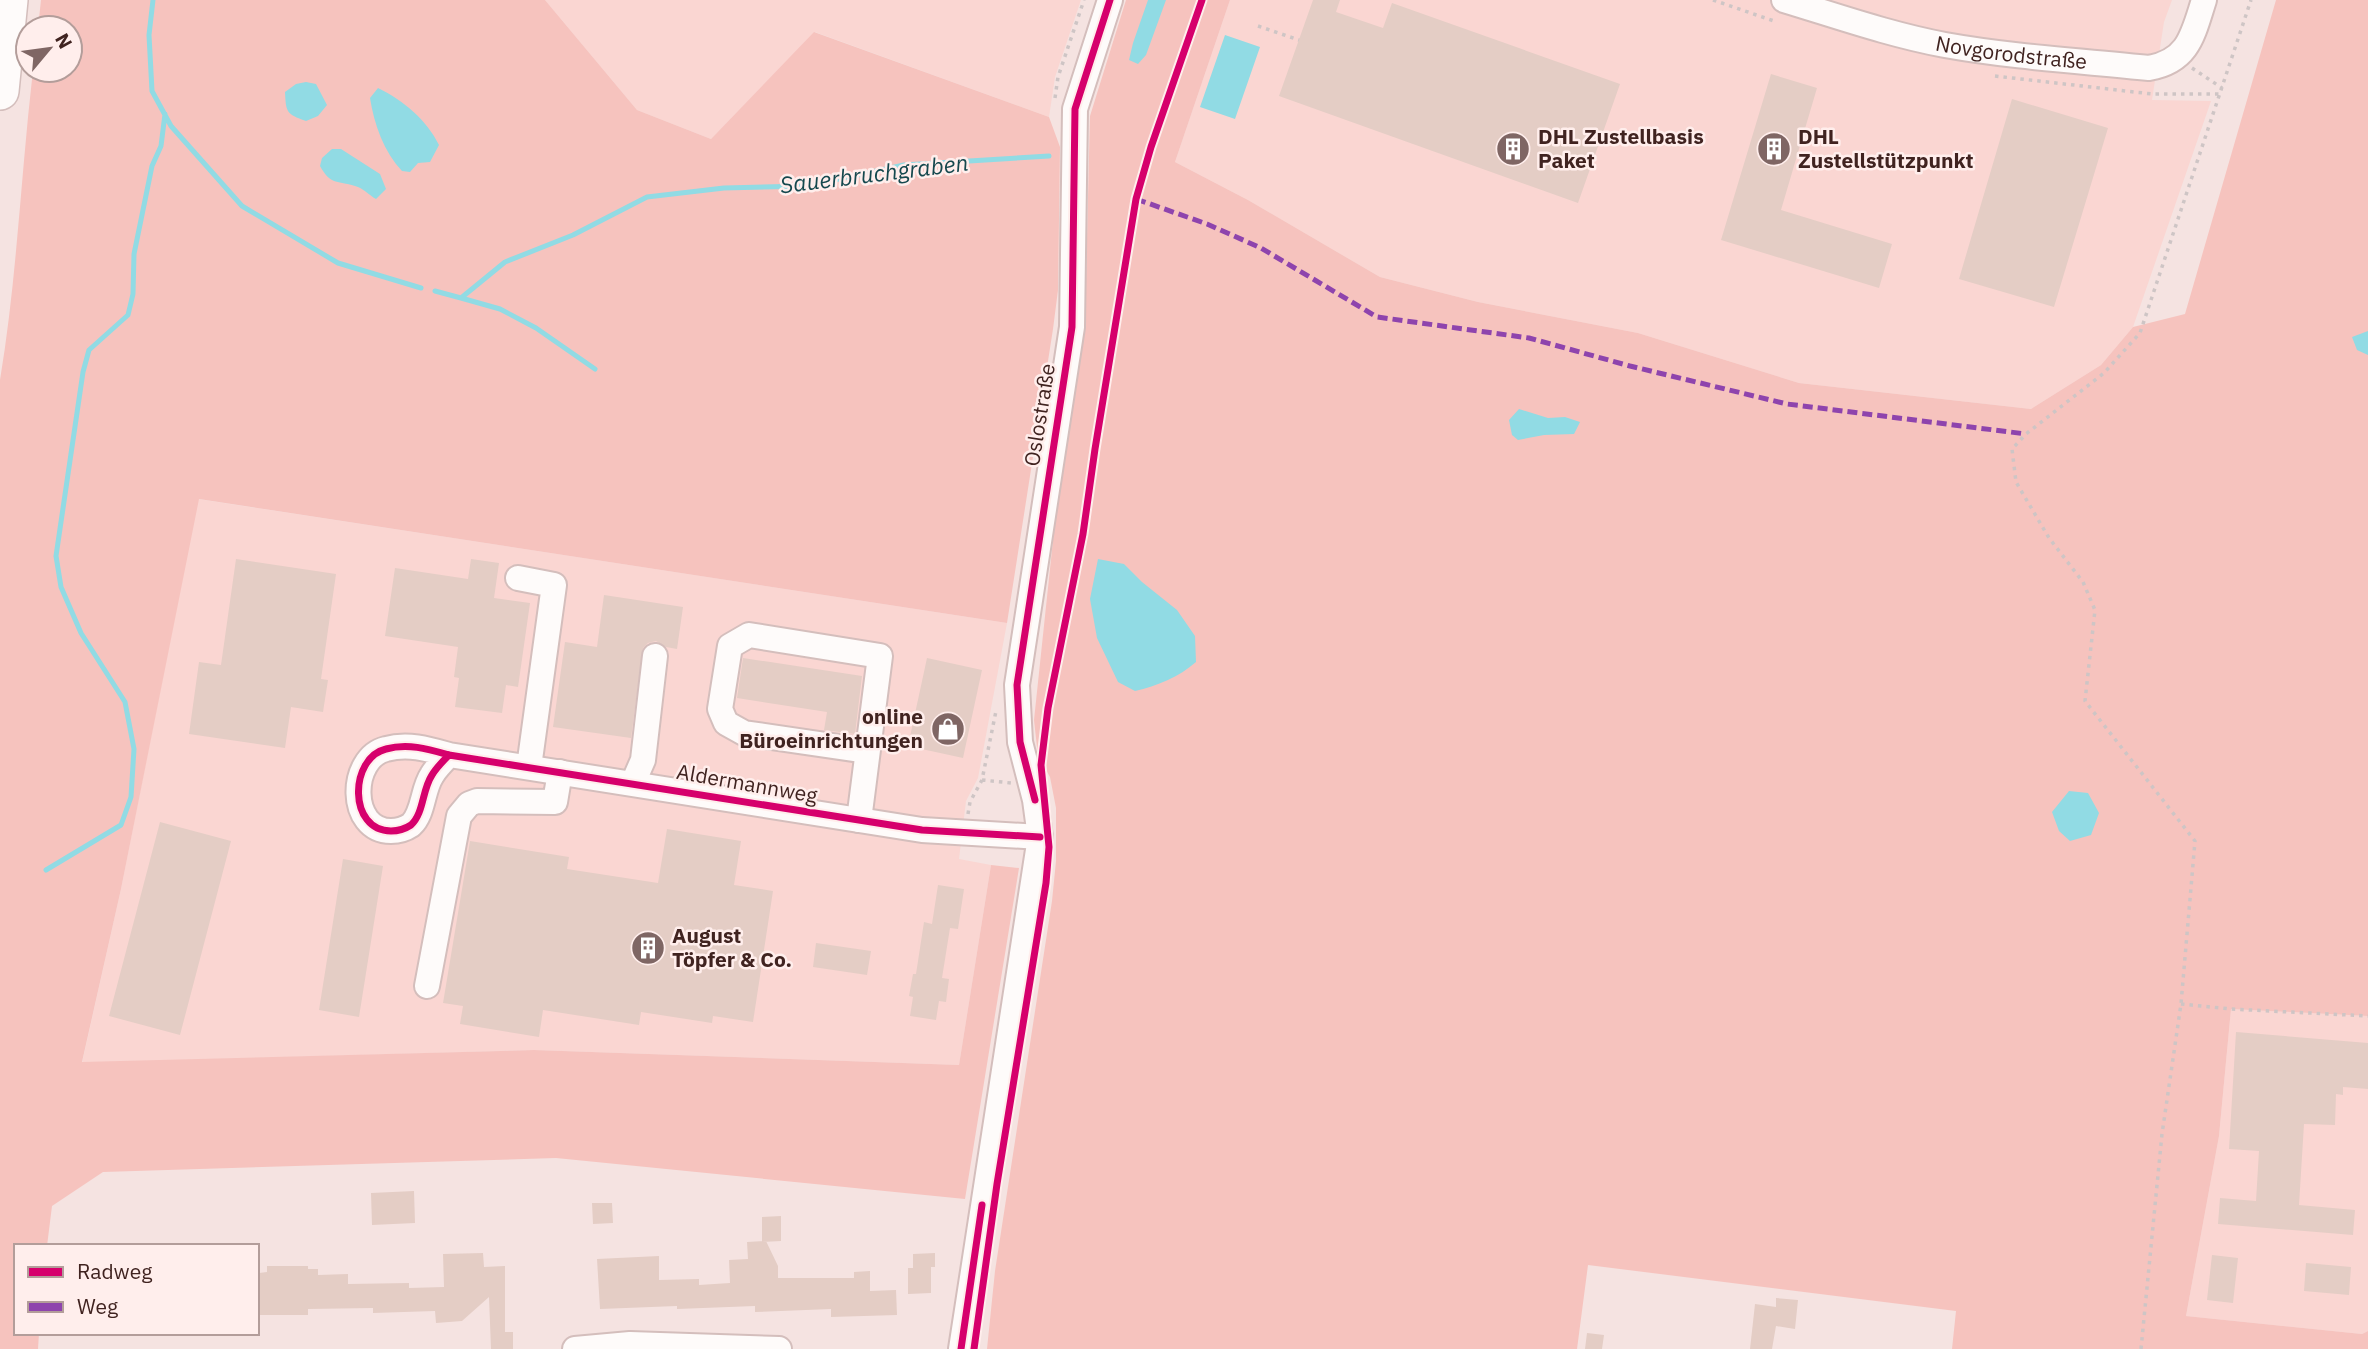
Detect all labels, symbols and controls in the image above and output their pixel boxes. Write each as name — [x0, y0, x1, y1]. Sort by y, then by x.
north arrow — [14, 14, 84, 84]
text: N — [50, 29, 78, 53]
street label: Novgorodstraße — [1933, 29, 2088, 75]
place label: DHL Zustellbasis Paket — [1538, 122, 1704, 174]
place label: DHL Zustellstützpunkt — [1798, 122, 1974, 174]
building icon: DHL Zustellbasis Paket — [1494, 130, 1532, 168]
building icon: DHL Zustellstützpunkt — [1755, 130, 1793, 168]
water label: Sauerbruchgraben — [778, 147, 970, 199]
street label: Oslostraße — [1017, 361, 1061, 468]
place label: online Büroeinrichtungen — [739, 702, 923, 754]
shop icon: online Büroeinrichtungen — [929, 710, 967, 748]
street label: Aldermannweg — [675, 757, 820, 809]
place label: August Töpfer & Co. — [672, 921, 792, 973]
building icon: August Töpfer & Co. — [629, 929, 667, 967]
legend — [14, 1244, 259, 1335]
text: Radweg — [77, 1257, 152, 1285]
text: Weg — [77, 1292, 118, 1320]

